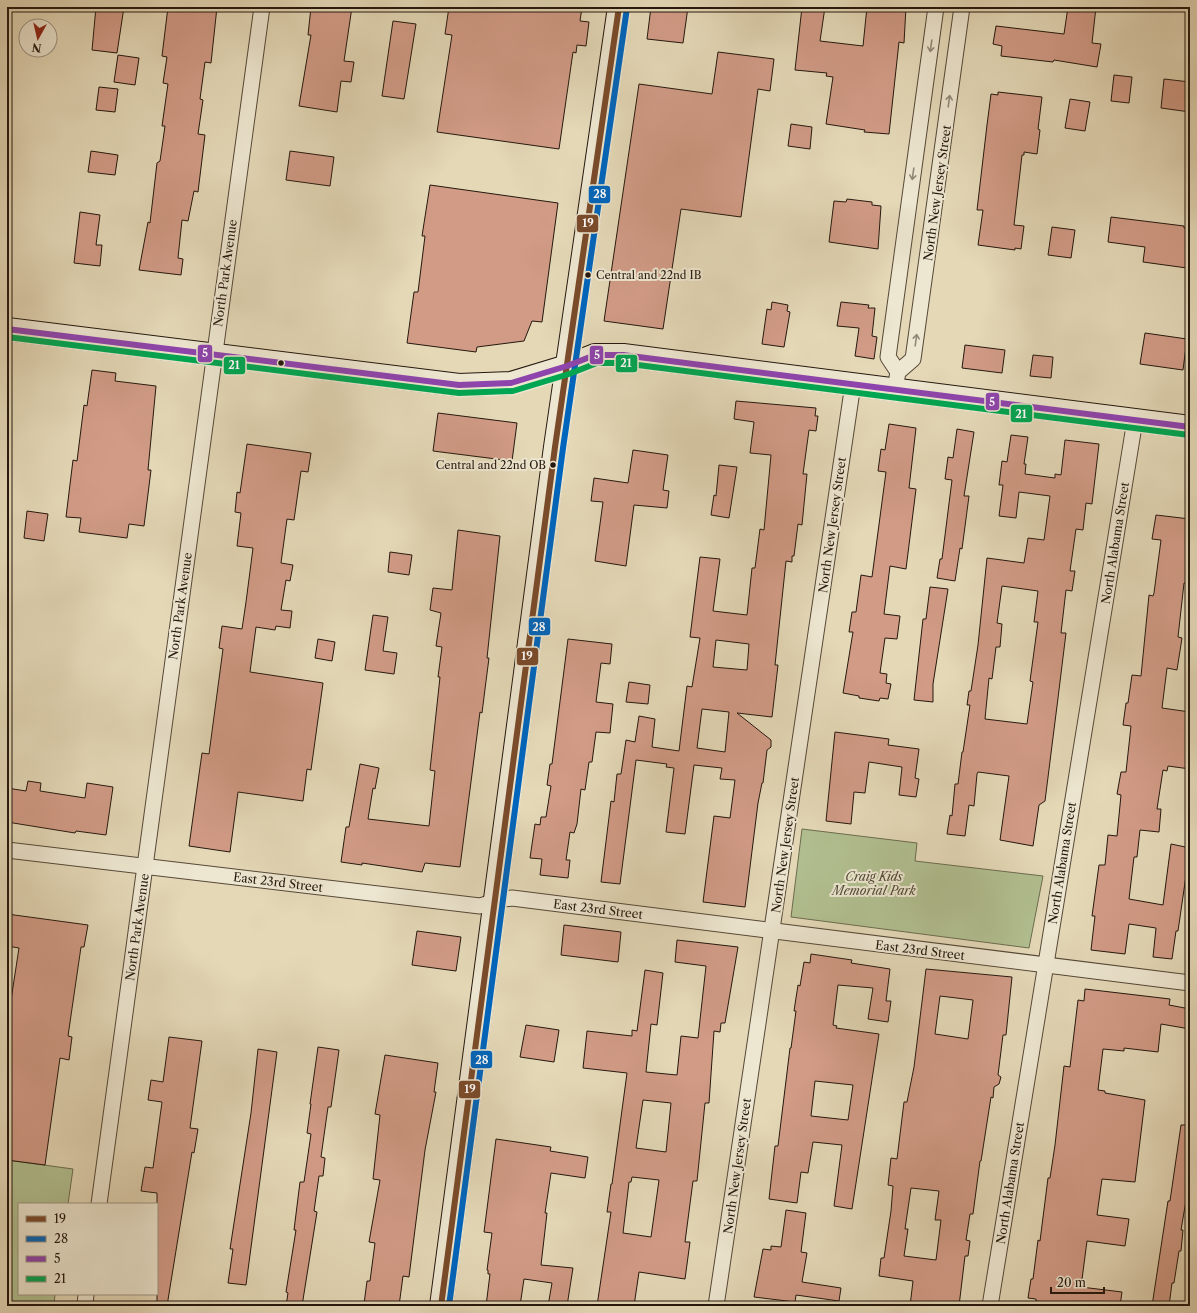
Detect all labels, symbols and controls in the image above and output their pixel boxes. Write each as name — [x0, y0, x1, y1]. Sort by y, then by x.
north arrow — [18, 18, 58, 58]
one-way arrow — [927, 39, 935, 52]
text: N — [30, 40, 42, 55]
one-way arrow — [946, 94, 953, 107]
street label: North New Jersey Street — [920, 123, 954, 262]
one-way arrow — [909, 168, 917, 181]
line badge: 28 — [588, 185, 611, 204]
text: 28 — [593, 187, 607, 201]
line badge: 19 — [576, 214, 599, 233]
text: 19 — [582, 216, 594, 230]
street label: North Park Avenue — [210, 218, 240, 328]
place label: Central and 22nd IB — [596, 268, 702, 282]
marker: Central and 22nd IB — [583, 270, 593, 280]
one-way arrow — [912, 334, 920, 347]
line badge: 5 — [197, 344, 213, 363]
line badge: 5 — [589, 345, 604, 365]
text: 5 — [202, 346, 208, 360]
text: 5 — [594, 348, 600, 362]
line badge: 21 — [615, 354, 638, 373]
line badge: 21 — [223, 356, 246, 375]
text: 21 — [620, 356, 632, 370]
text: 21 — [228, 358, 240, 372]
unlabelled marker — [276, 358, 286, 368]
line badge: 5 — [985, 392, 1000, 411]
text: 5 — [989, 395, 995, 409]
line badge: 21 — [1010, 404, 1033, 423]
text: 21 — [1015, 407, 1027, 421]
street label: North New Jersey Street — [815, 455, 849, 594]
place label: Central and 22nd OB — [436, 458, 546, 472]
marker: Central and 22nd OB — [548, 460, 558, 470]
street label: North Alabama Street — [1098, 480, 1132, 605]
street label: North Park Avenue — [165, 551, 195, 661]
line badge: 28 — [528, 617, 551, 636]
text: 28 — [532, 620, 546, 634]
line badge: 19 — [516, 647, 539, 666]
text: 19 — [521, 649, 533, 663]
street label: North New Jersey Street — [768, 775, 802, 914]
street label: North Alabama Street — [1045, 800, 1079, 925]
street label: East 23rd Street — [232, 869, 324, 895]
park label: Craig Kids Memorial Park — [830, 869, 917, 898]
street label: North Park Avenue — [122, 872, 152, 982]
street label: East 23rd Street — [552, 896, 644, 922]
street label: East 23rd Street — [874, 937, 966, 963]
line badge: 28 — [470, 1050, 493, 1069]
text: 28 — [475, 1053, 489, 1067]
line badge: 19 — [458, 1080, 481, 1099]
text: 19 — [464, 1082, 476, 1096]
street label: North New Jersey Street — [720, 1096, 754, 1235]
street label: North Alabama Street — [993, 1120, 1027, 1245]
legend — [18, 1203, 158, 1295]
text: 19 — [54, 1211, 66, 1226]
text: 28 — [54, 1231, 68, 1246]
text: 5 — [54, 1251, 61, 1266]
scale bar — [1051, 1269, 1104, 1295]
text: 21 — [54, 1271, 66, 1286]
text: 20 m — [1057, 1275, 1086, 1290]

